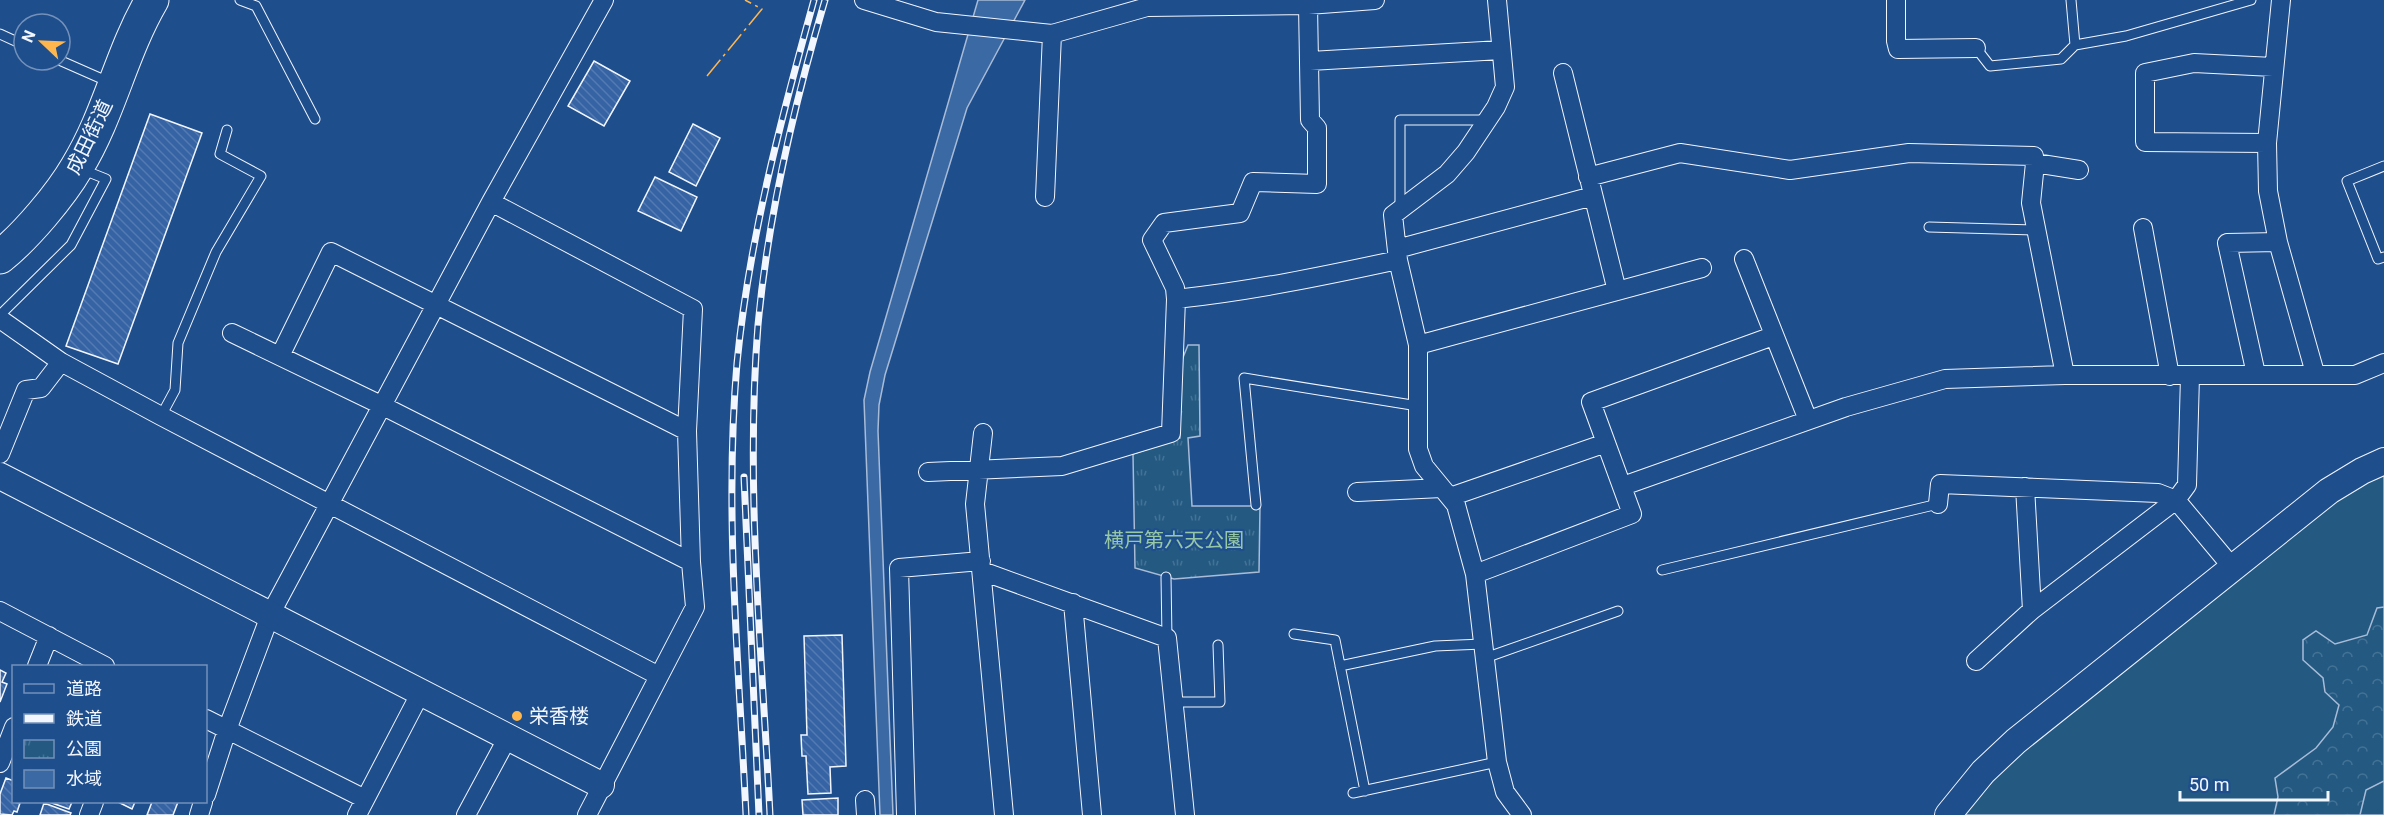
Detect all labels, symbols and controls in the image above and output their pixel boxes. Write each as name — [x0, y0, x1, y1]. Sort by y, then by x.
north arrow — [12, 12, 72, 72]
text: N — [18, 27, 40, 45]
street label: 成田街道 — [61, 96, 117, 178]
park label: 横戸第六天公園 — [1104, 528, 1244, 552]
legend — [12, 665, 207, 803]
text: 道路 — [66, 678, 102, 699]
place label: 栄香楼 — [529, 704, 589, 728]
text: 鉄道 — [66, 708, 102, 729]
marker: 栄香楼 — [510, 709, 524, 723]
text: 公園 — [66, 738, 102, 759]
scale bar — [2180, 764, 2328, 802]
text: 水域 — [66, 768, 102, 789]
text: 50 m — [2189, 774, 2229, 795]

